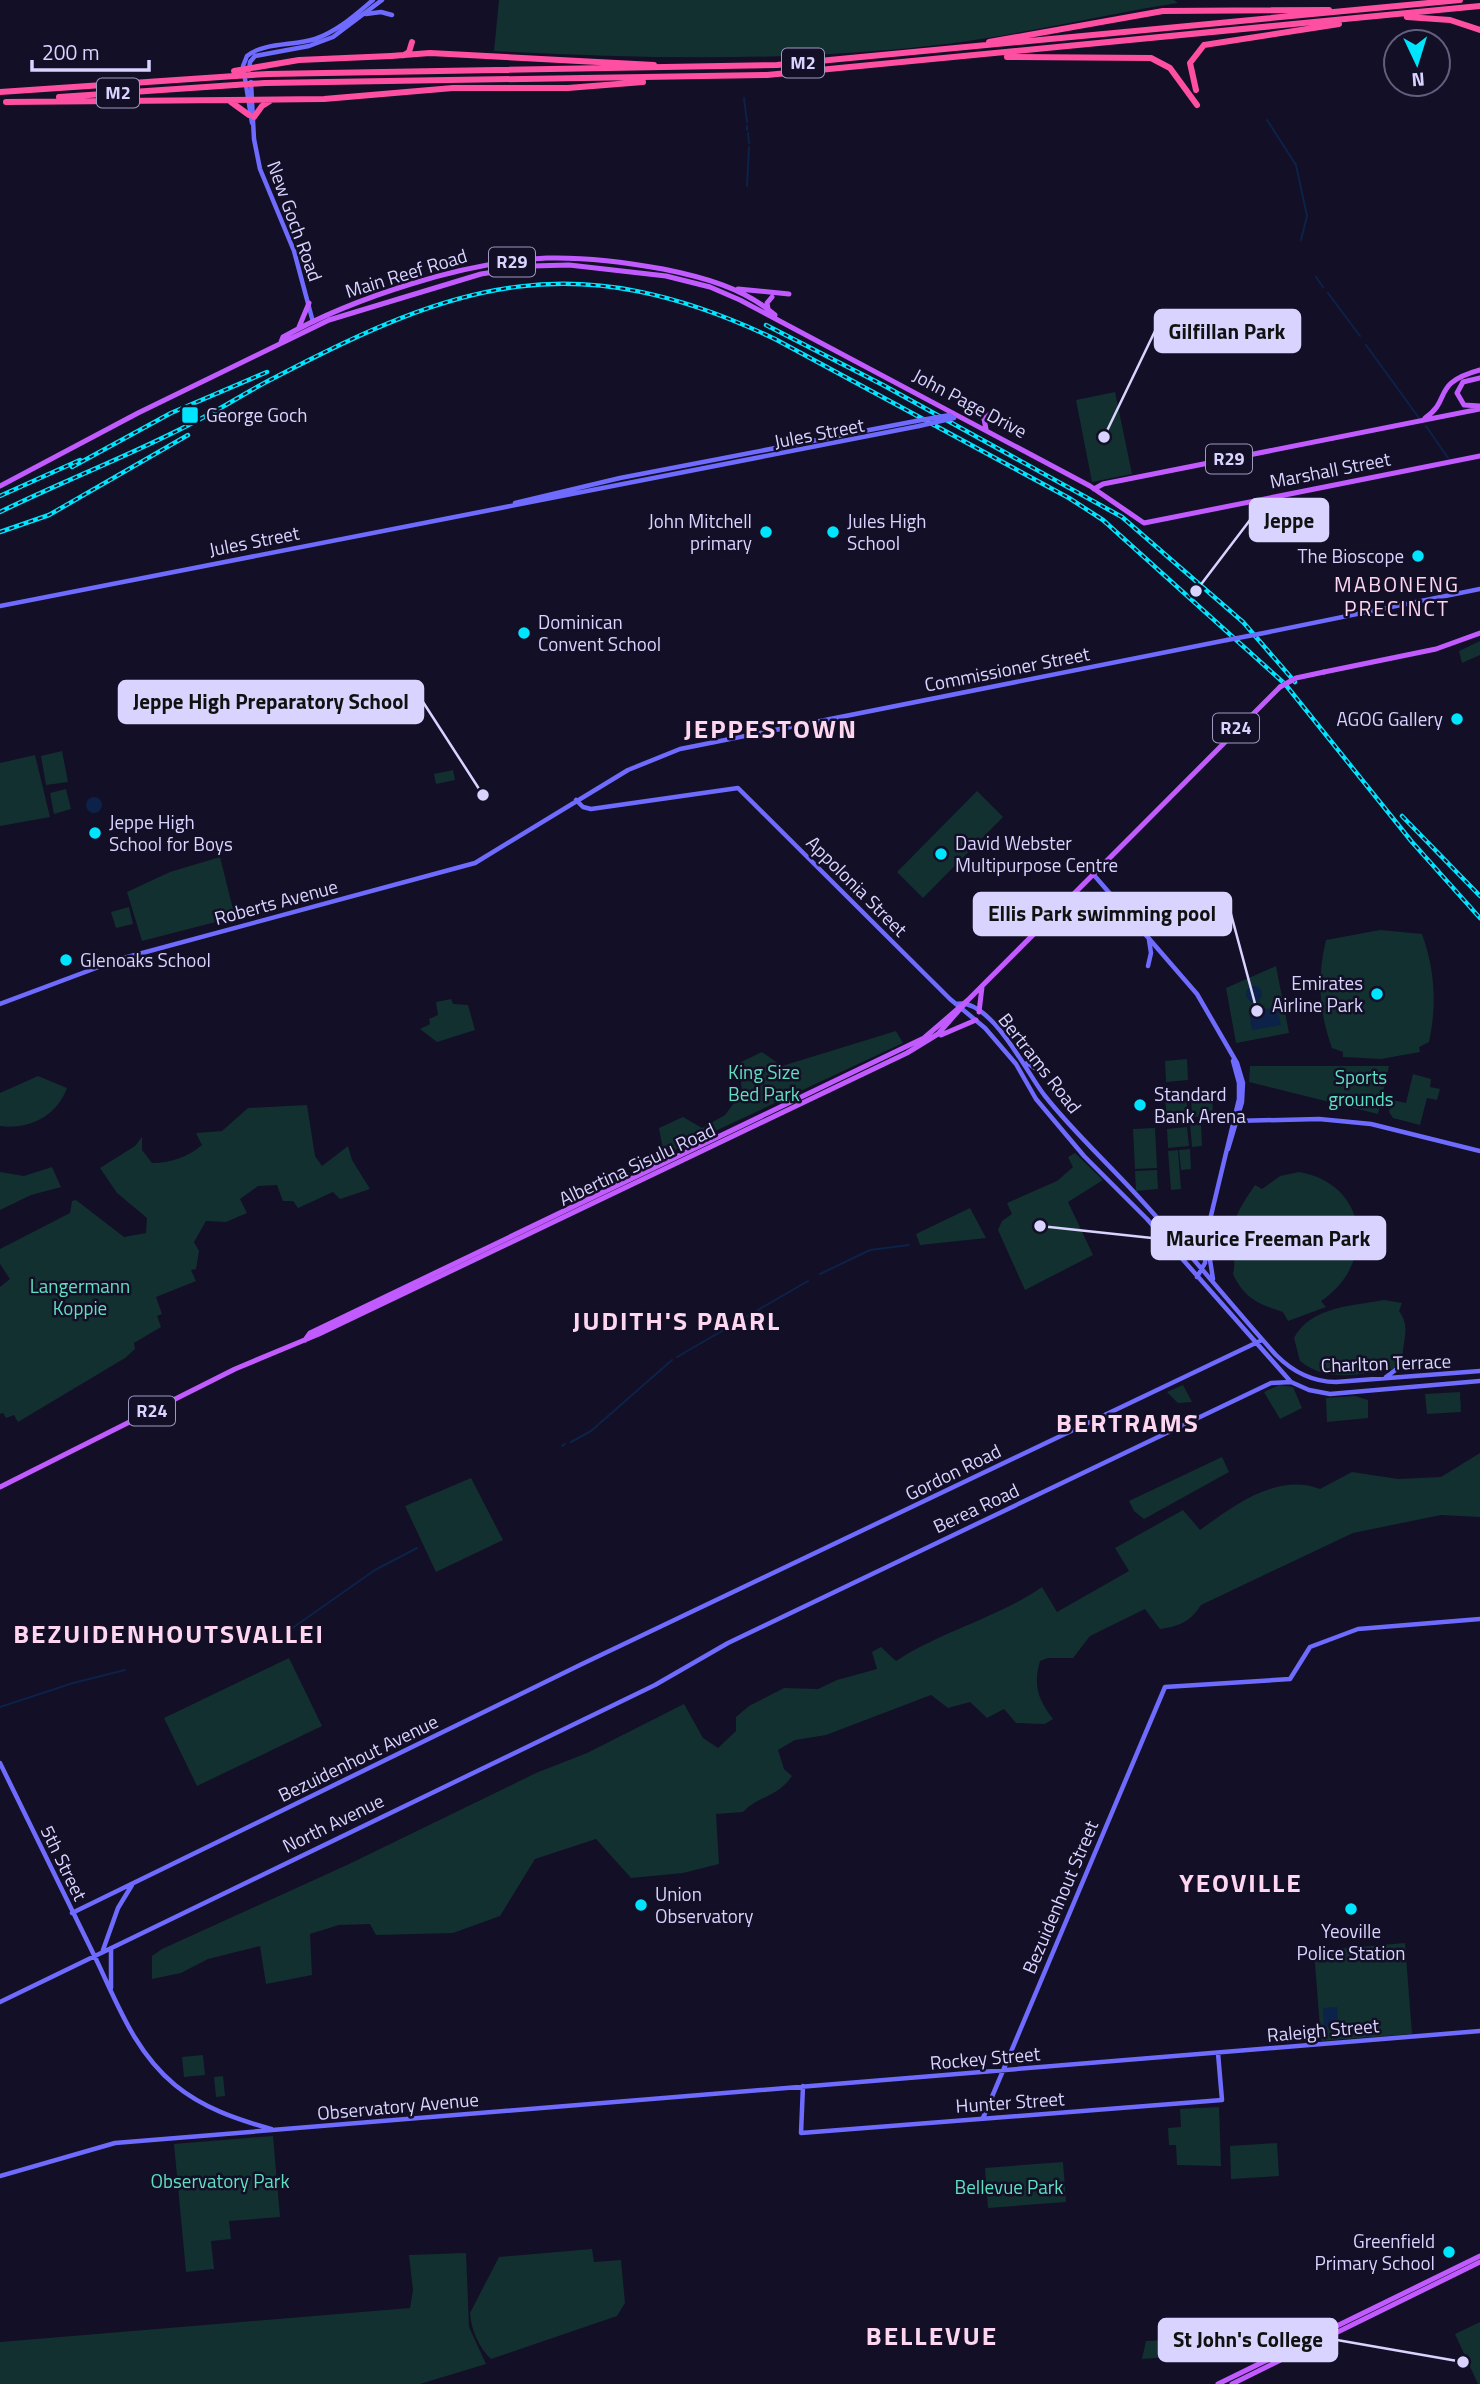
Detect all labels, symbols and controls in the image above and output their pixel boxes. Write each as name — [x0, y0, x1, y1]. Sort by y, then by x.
scale bar — [32, 28, 149, 72]
north arrow — [1382, 28, 1452, 98]
text: 200 m — [42, 36, 99, 68]
road number: M2 — [782, 48, 824, 78]
text: N — [1411, 66, 1426, 95]
road number: M2 — [97, 78, 139, 108]
street label: New Goch Road — [260, 156, 331, 285]
street label: Main Reef Road — [341, 240, 471, 305]
road number: R29 — [489, 248, 535, 276]
callout: Gilfillan Park — [1155, 310, 1300, 352]
text: Gilfillan Park — [1169, 315, 1286, 347]
street label: John Page Drive — [908, 360, 1033, 445]
place label: George Goch — [206, 400, 308, 429]
marker: George Goch — [180, 405, 200, 425]
street label: Jules Street — [771, 409, 867, 455]
road number: R29 — [1206, 444, 1252, 474]
street label: Marshall Street — [1267, 444, 1393, 495]
callout: Jeppe — [1250, 499, 1328, 541]
text: Jeppe — [1264, 504, 1314, 536]
place label: John Mitchell primary — [648, 506, 752, 557]
place label: Jules High School — [847, 506, 927, 557]
street label: Jules Street — [206, 517, 302, 563]
marker: John Mitchell primary — [758, 524, 774, 540]
marker: Jules High School — [825, 524, 841, 540]
place label: The Bioscope — [1297, 541, 1404, 570]
marker: The Bioscope — [1410, 548, 1426, 564]
district label: MABONENG PRECINCT — [1334, 568, 1460, 624]
place label: Dominican Convent School — [538, 607, 661, 658]
marker: Dominican Convent School — [516, 625, 532, 641]
street label: Commissioner Street — [922, 638, 1092, 699]
callout: Jeppe High Preparatory School — [119, 681, 423, 723]
text: Jeppe High Preparatory School — [133, 685, 409, 717]
place label: AGOG Gallery — [1336, 704, 1443, 733]
district label: JEPPESTOWN — [684, 709, 858, 748]
marker: AGOG Gallery — [1449, 711, 1465, 727]
road number: R24 — [1213, 714, 1259, 742]
place label: Jeppe High School for Boys — [109, 807, 233, 858]
marker: Jeppe High School for Boys — [87, 825, 103, 841]
street label: Appolonia Street — [800, 828, 915, 943]
place label: David Webster Multipurpose Centre — [955, 828, 1118, 879]
marker: David Webster Multipurpose Centre — [933, 846, 949, 862]
street label: Roberts Avenue — [211, 871, 341, 932]
callout: Ellis Park swimming pool — [974, 893, 1231, 935]
text: Ellis Park swimming pool — [988, 897, 1216, 929]
place label: Glenoaks School — [80, 945, 211, 974]
marker: Glenoaks School — [58, 952, 74, 968]
place label: Emirates Airline Park — [1272, 968, 1363, 1019]
marker: Emirates Airline Park — [1369, 986, 1385, 1002]
street label: Bertrams Road — [992, 1006, 1089, 1119]
park label: King Size Bed Park — [728, 1057, 800, 1108]
park label: Sports grounds — [1328, 1062, 1394, 1113]
place label: Standard Bank Arena — [1154, 1079, 1246, 1130]
marker: Standard Bank Arena — [1132, 1097, 1148, 1113]
street label: Albertina Sisulu Road — [554, 1115, 720, 1213]
callout: Maurice Freeman Park — [1152, 1217, 1385, 1259]
text: Maurice Freeman Park — [1166, 1222, 1370, 1254]
park label: Langermann Koppie — [30, 1271, 130, 1322]
district label: JUDITH'S PAARL — [573, 1301, 781, 1340]
street label: Charlton Terrace — [1320, 1346, 1452, 1379]
road number: R24 — [129, 1396, 175, 1426]
district label: BERTRAMS — [1056, 1403, 1200, 1442]
street label: Gordon Road — [900, 1436, 1006, 1507]
street label: Berea Road — [928, 1475, 1024, 1540]
district label: BEZUIDENHOUTSVALLEI — [13, 1614, 325, 1653]
street label: Bezuidenhout Avenue — [273, 1706, 443, 1809]
street label: North Avenue — [277, 1785, 389, 1860]
street label: Bezuidenhout Street — [1014, 1815, 1105, 1978]
street label: 5th Street — [34, 1820, 95, 1906]
district label: YEOVILLE — [1179, 1863, 1303, 1902]
place label: Union Observatory — [655, 1879, 754, 1930]
marker: Union Observatory — [633, 1897, 649, 1913]
marker: Yeoville Police Station — [1343, 1901, 1359, 1917]
place label: Yeoville Police Station — [1296, 1916, 1406, 1967]
street label: Raleigh Street — [1266, 2010, 1381, 2049]
street label: Rockey Street — [929, 2038, 1042, 2077]
street label: Hunter Street — [955, 2083, 1066, 2120]
street label: Observatory Avenue — [316, 2084, 480, 2127]
park label: Observatory Park — [150, 2166, 290, 2195]
park label: Bellevue Park — [955, 2172, 1063, 2201]
place label: Greenfield Primary School — [1314, 2226, 1435, 2277]
marker: Greenfield Primary School — [1441, 2244, 1457, 2260]
district label: BELLEVUE — [866, 2316, 998, 2355]
callout: St John's College — [1159, 2319, 1337, 2361]
text: St John's College — [1173, 2323, 1323, 2355]

